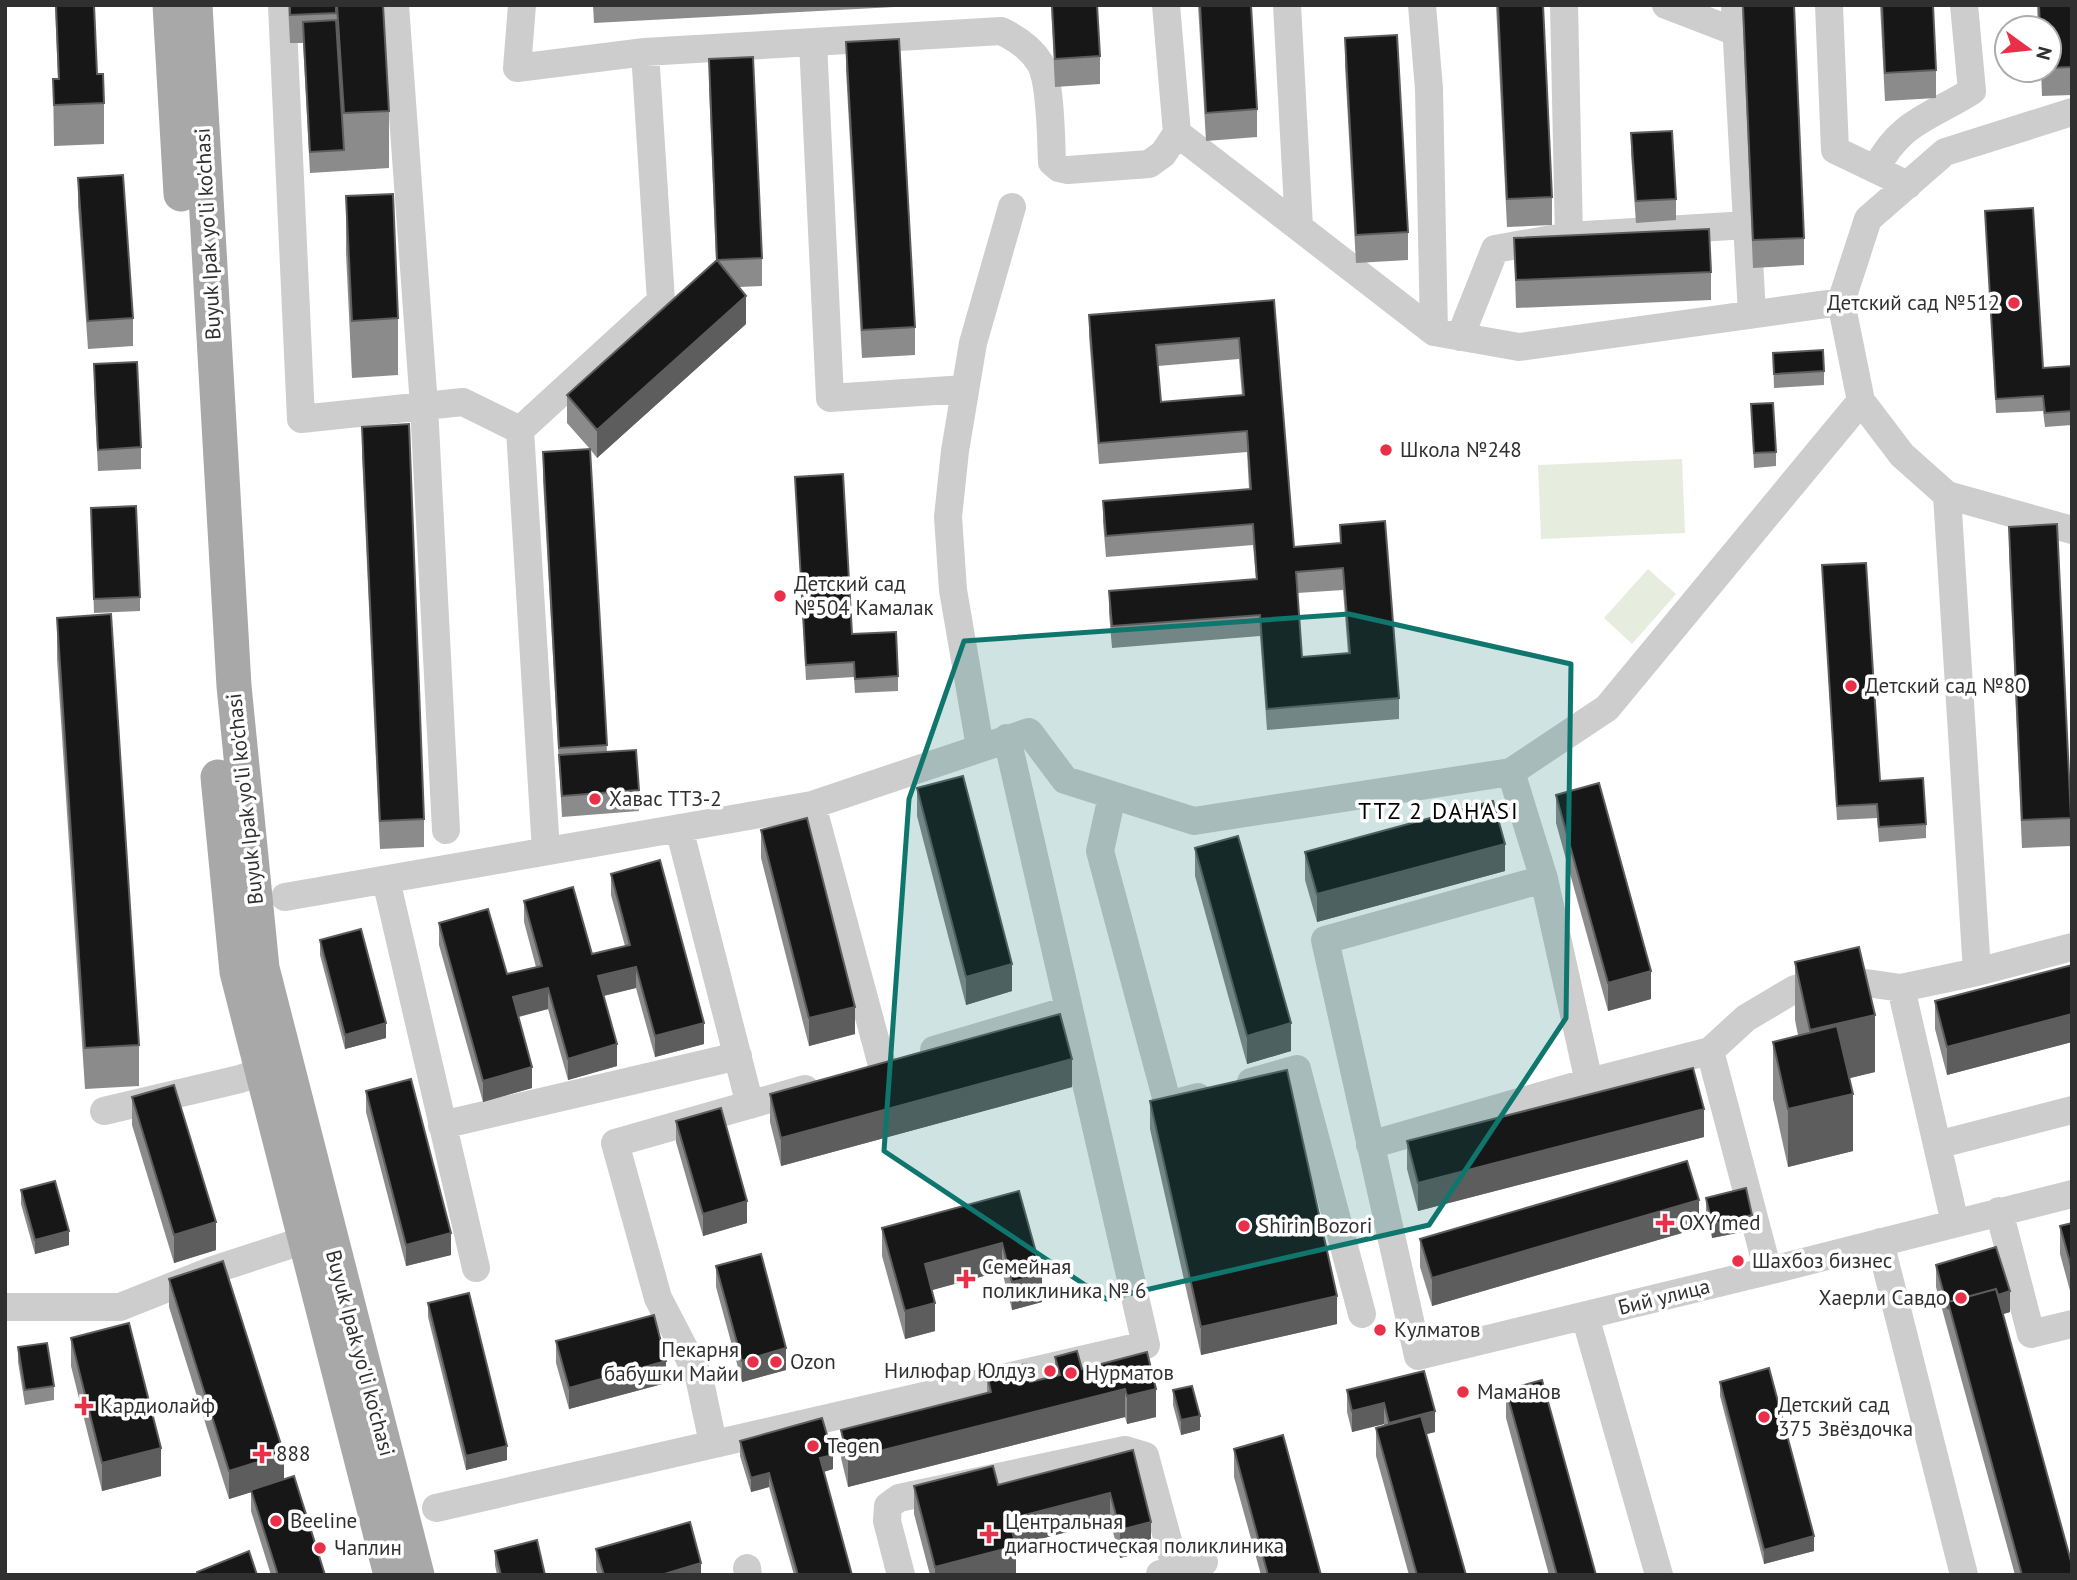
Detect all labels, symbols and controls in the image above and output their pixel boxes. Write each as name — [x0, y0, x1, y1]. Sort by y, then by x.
north arrow — [1993, 14, 2063, 84]
text: N — [2031, 44, 2058, 63]
street label: Buyuk Ipak yo'li ko'chasi — [188, 127, 227, 341]
place label: Детский сад №512 — [1827, 289, 2000, 316]
marker: Детский сад №512 — [2006, 295, 2022, 311]
place label: Школа №248 — [1400, 436, 1522, 463]
marker: Школа №248 — [1378, 442, 1394, 458]
place label: Детский сад №504 Камалак — [794, 570, 934, 621]
marker: Детский сад №504 Камалак — [772, 588, 788, 604]
place label: Детский сад №80 — [1865, 672, 2027, 699]
marker: Детский сад №80 — [1843, 678, 1859, 694]
street label: Buyuk Ipak yo'li ko'chasi — [220, 692, 269, 906]
place label: Хавас ТТЗ-2 — [609, 785, 722, 812]
marker: Хавас ТТЗ-2 — [587, 791, 603, 807]
district label: TTZ 2 DAHASI — [1358, 796, 1520, 825]
place label: OXY med — [1679, 1209, 1761, 1236]
place label: Shirin Bozori — [1258, 1212, 1372, 1239]
marker: OXY med — [1657, 1215, 1673, 1231]
marker: Shirin Bozori — [1236, 1218, 1252, 1234]
street label: Buyuk Ipak yo'li ko'chasi — [320, 1247, 401, 1459]
place label: Шахбоз бизнес — [1752, 1247, 1892, 1274]
place label: Семейная поликлиника № 6 — [982, 1253, 1147, 1304]
marker: Шахбоз бизнес — [1730, 1253, 1746, 1269]
marker: Семейная поликлиника № 6 — [956, 1269, 976, 1289]
street label: Бий улица — [1615, 1272, 1713, 1321]
place label: Хаерли Савдо — [1819, 1284, 1947, 1311]
marker: Хаерли Савдо — [1953, 1290, 1969, 1306]
place label: Кулматов — [1394, 1316, 1481, 1343]
marker: Кулматов — [1372, 1322, 1388, 1338]
place label: Пекарня бабушки Майи — [604, 1336, 739, 1387]
place label: Ozon — [790, 1348, 836, 1375]
marker: Пекарня бабушки Майи — [745, 1354, 761, 1370]
marker: Ozon — [768, 1354, 784, 1370]
place label: Нилюфар Юлдуз — [884, 1357, 1036, 1384]
place label: Нурматов — [1085, 1359, 1174, 1386]
marker: Нилюфар Юлдуз — [1042, 1363, 1058, 1379]
marker: Нурматов — [1063, 1365, 1079, 1381]
place label: Маманов — [1477, 1378, 1561, 1405]
marker: Маманов — [1455, 1384, 1471, 1400]
place label: Детский сад 375 Звёздочка — [1778, 1391, 1913, 1442]
place label: Кардиолайф — [100, 1392, 215, 1419]
marker: Кардиолайф — [74, 1396, 94, 1416]
marker: Детский сад 375 Звёздочка — [1756, 1409, 1772, 1425]
place label: Tegen — [827, 1432, 880, 1459]
marker: Tegen — [805, 1438, 821, 1454]
place label: 888 — [276, 1440, 310, 1467]
marker: 888 — [254, 1446, 270, 1462]
place label: Beeline — [290, 1507, 357, 1534]
place label: Центральная диагностическая поликлиника — [1005, 1508, 1284, 1559]
marker: Beeline — [268, 1513, 284, 1529]
marker: Центральная диагностическая поликлиника — [979, 1524, 999, 1544]
place label: Чаплин — [334, 1534, 402, 1561]
marker: Чаплин — [312, 1540, 328, 1556]

